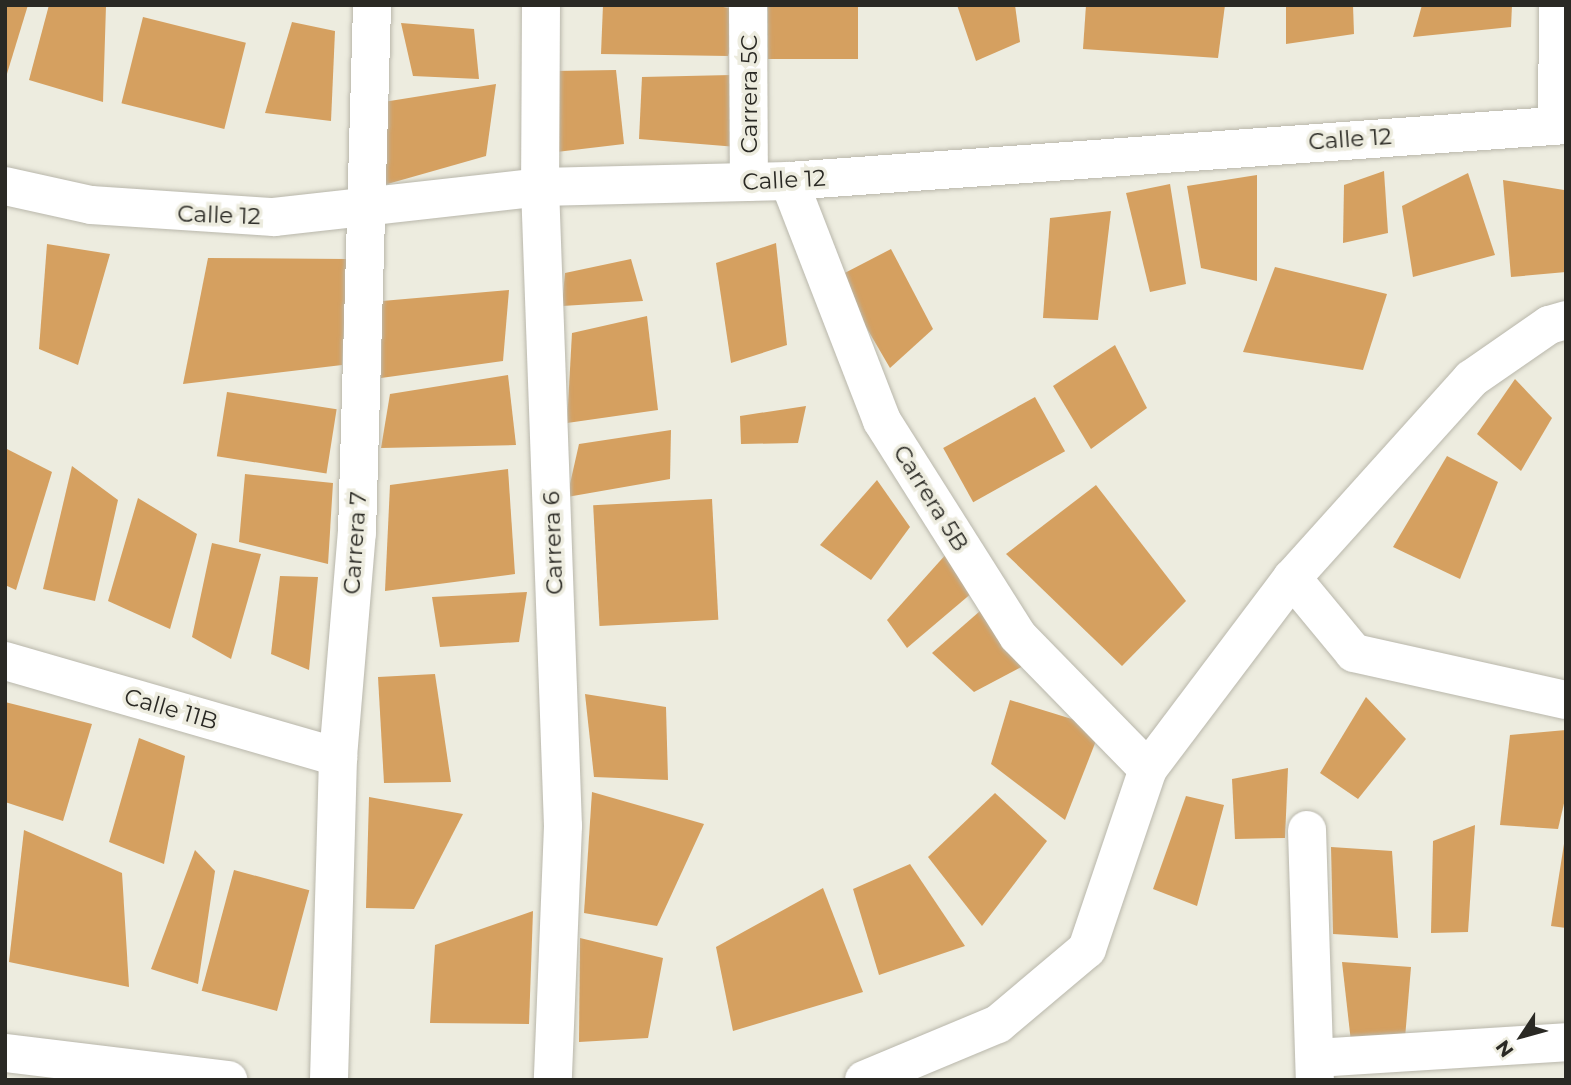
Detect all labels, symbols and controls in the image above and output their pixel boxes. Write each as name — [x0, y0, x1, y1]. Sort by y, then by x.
street label: Carrera 5C — [735, 35, 763, 153]
street label: Calle 12 — [1307, 122, 1393, 156]
street label: Calle 12 — [742, 164, 826, 196]
street label: Calle 12 — [177, 200, 261, 230]
street label: Carrera 5B — [888, 440, 974, 556]
street label: Carrera 7 — [338, 491, 372, 595]
street label: Carrera 6 — [537, 491, 569, 595]
street label: Calle 11B — [121, 683, 221, 735]
north arrow — [1487, 1001, 1557, 1071]
text: N — [1491, 1036, 1518, 1062]

